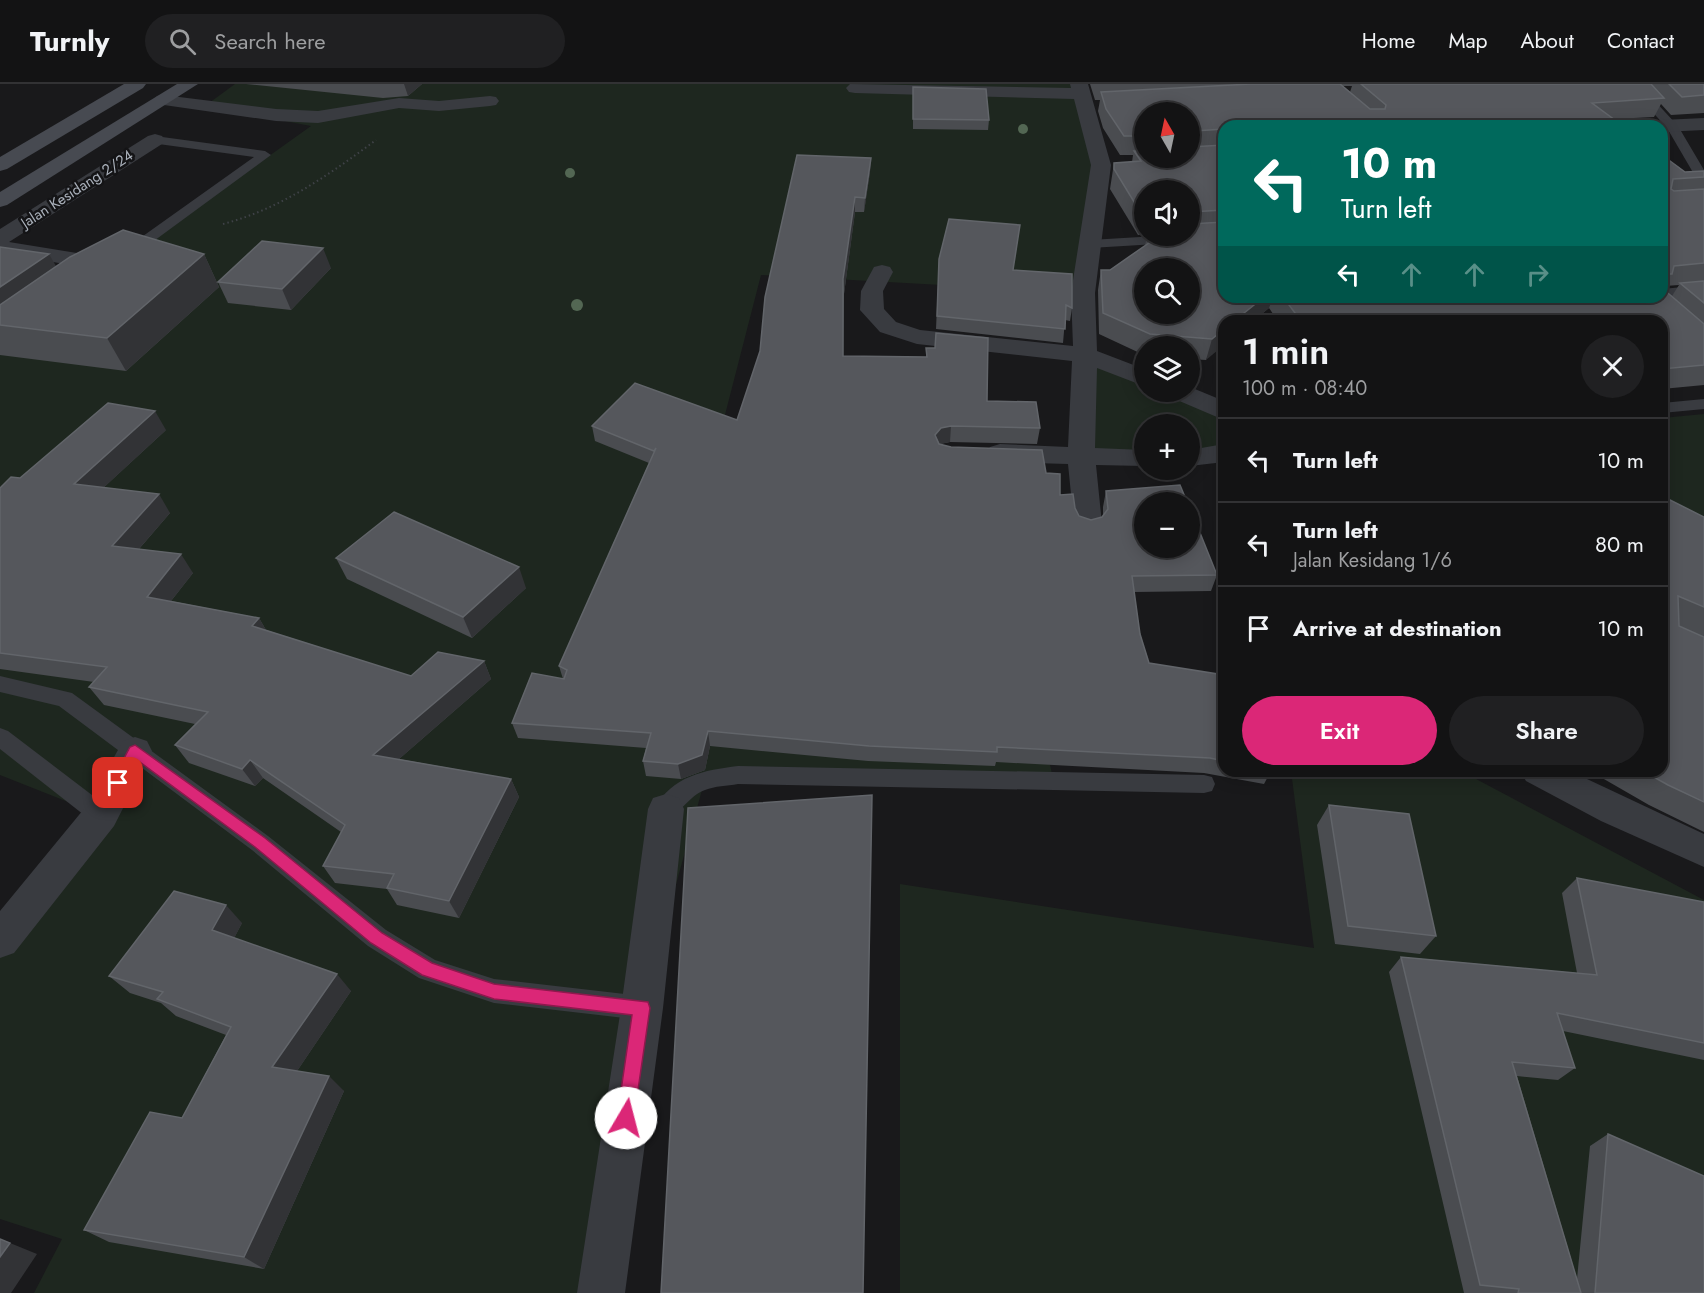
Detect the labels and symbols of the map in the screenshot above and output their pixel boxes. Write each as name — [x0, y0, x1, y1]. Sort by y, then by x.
north arrow — [1134, 102, 1200, 168]
street label: Jalan Kesidang 2/24 — [15, 144, 138, 235]
pin — [92, 757, 143, 808]
position arrow — [594, 1086, 658, 1150]

